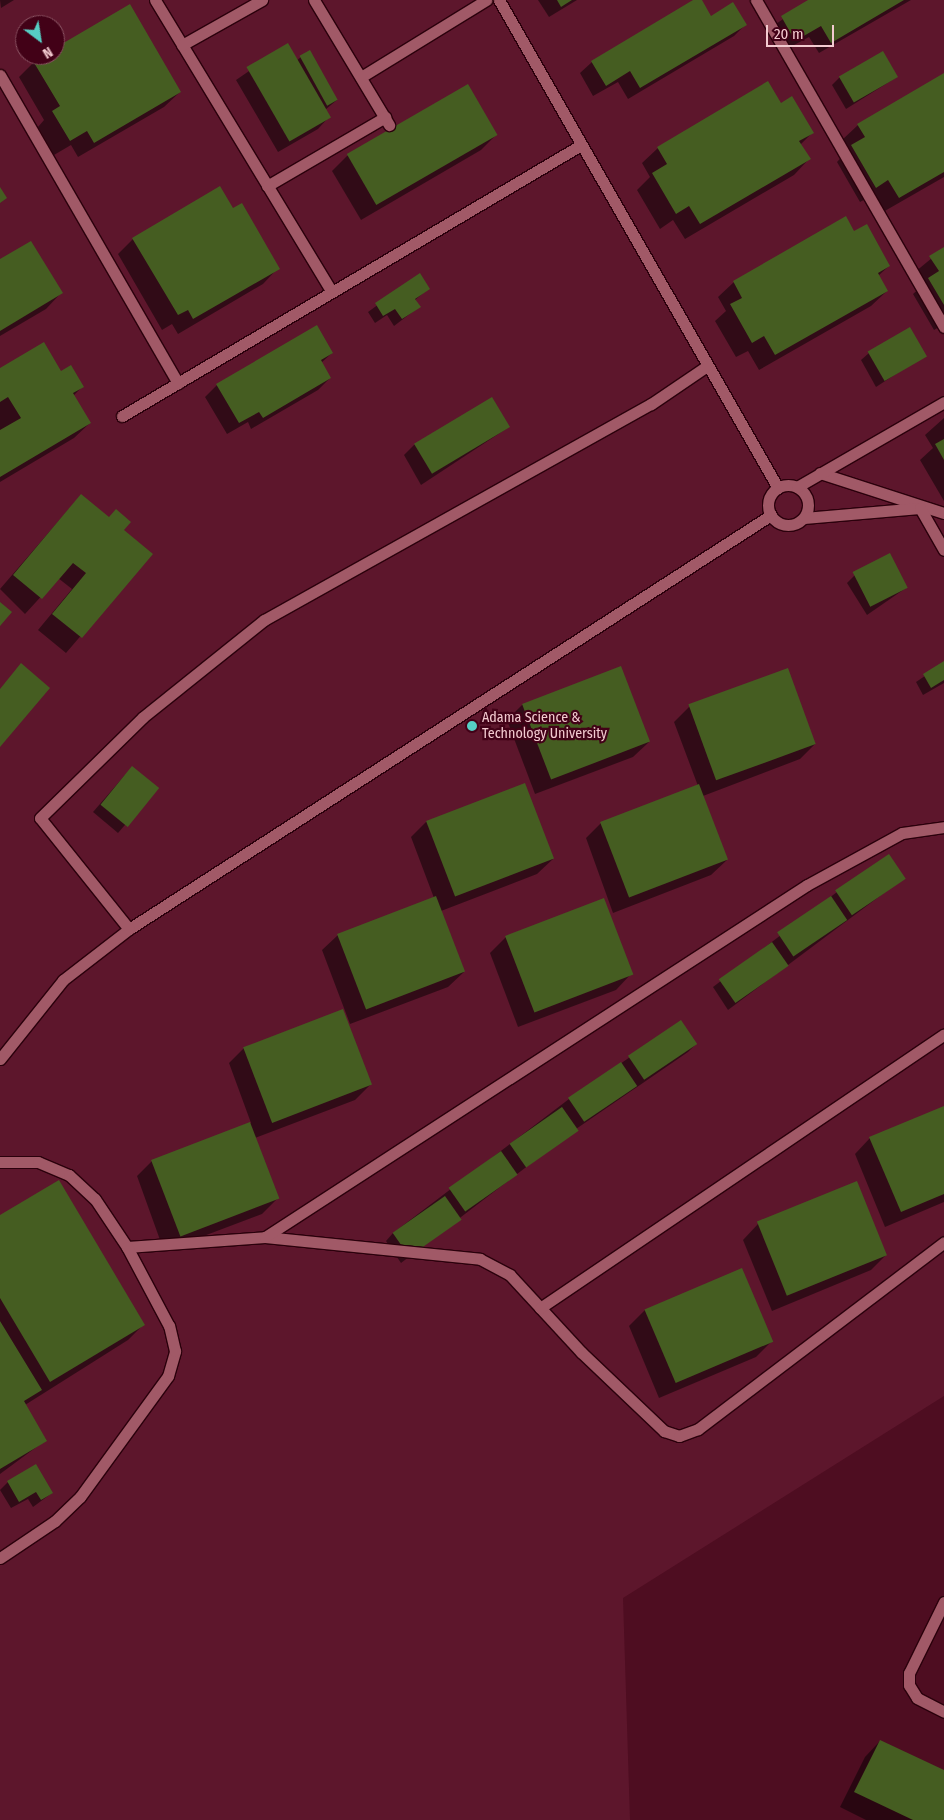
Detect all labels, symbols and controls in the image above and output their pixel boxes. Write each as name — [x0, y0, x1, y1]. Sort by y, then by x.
north arrow — [15, 15, 65, 65]
scale bar — [769, 15, 836, 47]
text: 20 m — [774, 25, 804, 43]
text: N — [40, 43, 55, 62]
place label: Adama Science & Technology University — [482, 710, 607, 742]
marker: Adama Science & Technology University — [466, 720, 478, 732]

